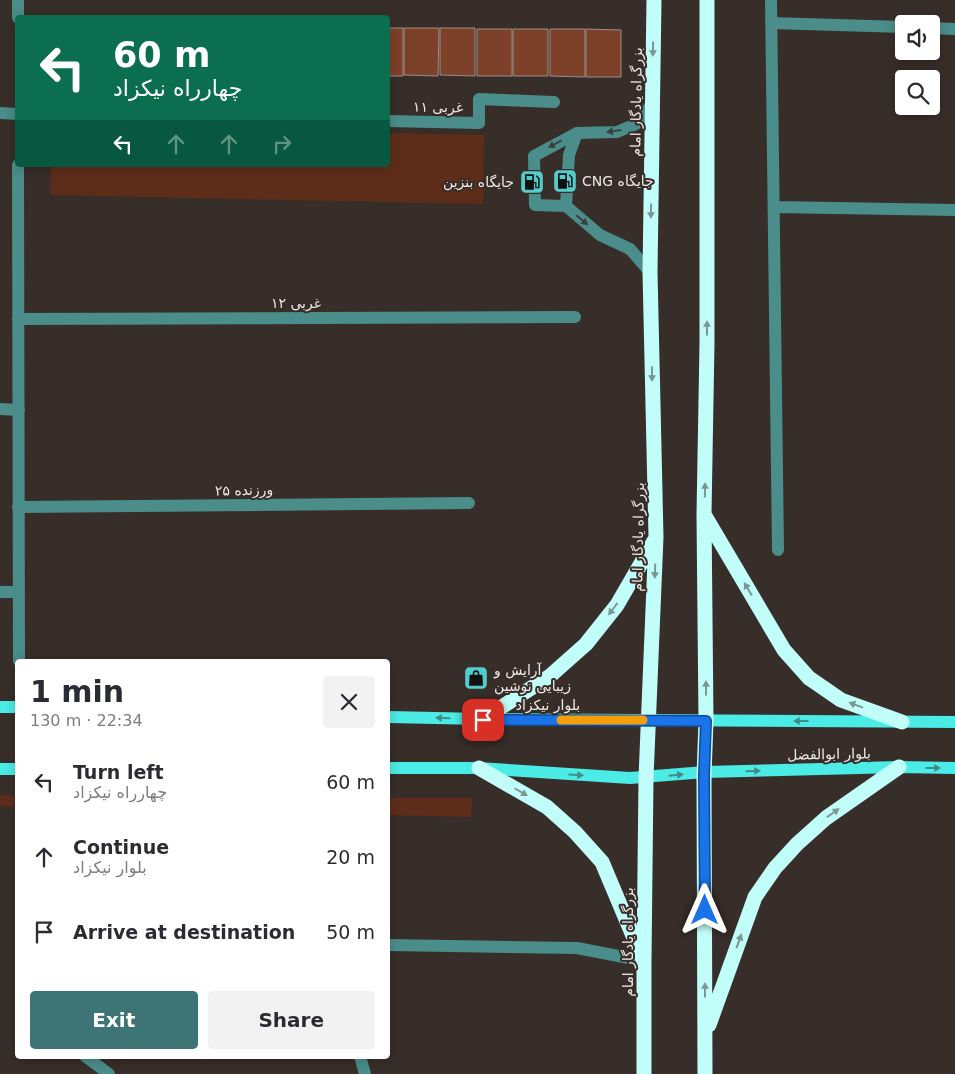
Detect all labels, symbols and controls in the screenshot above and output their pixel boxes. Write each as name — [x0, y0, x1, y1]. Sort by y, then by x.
map controls — [895, 15, 940, 115]
button: sound — [895, 15, 940, 60]
icon: left — [30, 35, 95, 100]
text: 60 m — [113, 35, 210, 75]
one-way arrow — [649, 41, 657, 57]
street label: بزرگراه یادگار امام — [627, 47, 646, 157]
button: search — [895, 70, 940, 115]
text: چهارراه نیکزاد — [113, 76, 242, 101]
street label: غربی ۱۱ — [413, 99, 463, 116]
one-way arrow — [605, 127, 621, 135]
icon: left — [109, 130, 137, 158]
icon: ahead — [162, 130, 190, 158]
icon: ahead — [215, 130, 243, 158]
icon: right — [268, 130, 296, 158]
one-way arrow — [549, 140, 562, 149]
fuel station icon: CNG جایگاه — [552, 168, 578, 194]
fuel station icon: جایگاه بنزین — [519, 169, 545, 195]
place label: CNG جایگاه — [582, 173, 654, 189]
place label: جایگاه بنزین — [443, 174, 514, 191]
one-way arrow — [646, 203, 654, 219]
one-way arrow — [576, 214, 588, 226]
street label: غربی ۱۲ — [271, 295, 321, 312]
one-way arrow — [703, 320, 711, 336]
one-way arrow — [648, 366, 656, 382]
street label: ورزنده ۲۵ — [215, 481, 273, 500]
street label: بزرگراه یادگار امام — [629, 482, 648, 592]
one-way arrow — [701, 482, 709, 498]
one-way arrow — [650, 563, 658, 579]
one-way arrow — [744, 583, 753, 596]
one-way arrow — [608, 602, 618, 616]
place label: آرایش و زیبایی نوشین — [493, 662, 571, 695]
shop icon: آرایش و زیبایی نوشین — [463, 665, 489, 691]
text: 1 min — [30, 674, 124, 709]
button: close — [323, 676, 375, 728]
one-way arrow — [702, 680, 710, 696]
street label: بلوار نیکزاد — [516, 697, 580, 714]
pin — [462, 699, 504, 741]
one-way arrow — [848, 701, 863, 709]
icon: arrive — [469, 706, 497, 734]
text: 130 m · 22:34 — [30, 711, 143, 730]
one-way arrow — [434, 714, 450, 722]
one-way arrow — [793, 717, 809, 725]
street label: بلوار ابوالفضل — [787, 745, 871, 764]
text: Turn left — [73, 761, 164, 783]
one-way arrow — [926, 764, 942, 772]
one-way arrow — [746, 767, 762, 775]
icon: left — [30, 768, 58, 796]
text: 60 m — [326, 771, 375, 793]
one-way arrow — [568, 771, 584, 779]
one-way arrow — [668, 771, 684, 779]
text: چهارراه نیکزاد — [73, 783, 167, 802]
one-way arrow — [515, 788, 528, 797]
one-way arrow — [826, 808, 840, 818]
text: Continue — [73, 836, 169, 858]
icon: ahead — [30, 843, 58, 871]
text: 20 m — [326, 846, 375, 868]
text: بلوار نیکزاد — [73, 858, 147, 877]
position arrow — [678, 883, 730, 935]
street label: بزرگراه یادگار امام — [620, 887, 637, 997]
icon: arrive — [30, 918, 58, 946]
text: Arrive at destination — [73, 921, 295, 943]
text: 50 m — [326, 921, 375, 943]
one-way arrow — [735, 933, 743, 948]
one-way arrow — [701, 982, 709, 998]
button: Exit — [30, 991, 198, 1049]
button: Share — [208, 991, 375, 1049]

